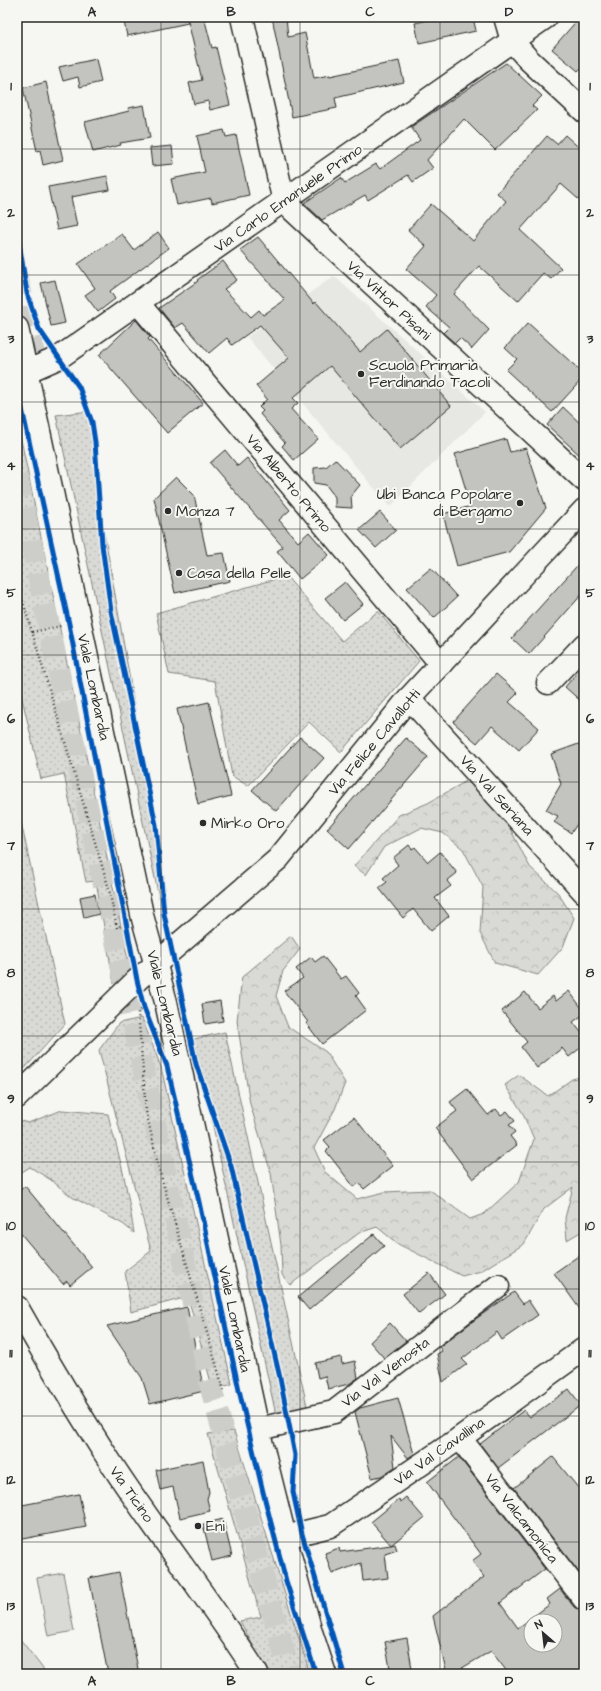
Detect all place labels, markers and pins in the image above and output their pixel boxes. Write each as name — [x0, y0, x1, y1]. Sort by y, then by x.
place label: Scuola Primaria Ferdinando Tacoli — [369, 355, 491, 393]
marker: Scuola Primaria Ferdinando Tacoli — [356, 369, 366, 379]
place label: Ubi Banca Popolare di Bergamo — [377, 484, 513, 523]
marker: Ubi Banca Popolare di Bergamo — [515, 498, 525, 508]
place label: Monza 7 — [176, 501, 235, 522]
marker: Monza 7 — [163, 506, 173, 516]
place label: Casa della Pelle — [187, 563, 291, 584]
marker: Casa della Pelle — [174, 568, 184, 578]
place label: Mirko Oro — [211, 813, 285, 834]
marker: Mirko Oro — [198, 818, 208, 828]
place label: Eni — [206, 1516, 225, 1537]
marker: Eni — [193, 1521, 203, 1531]

